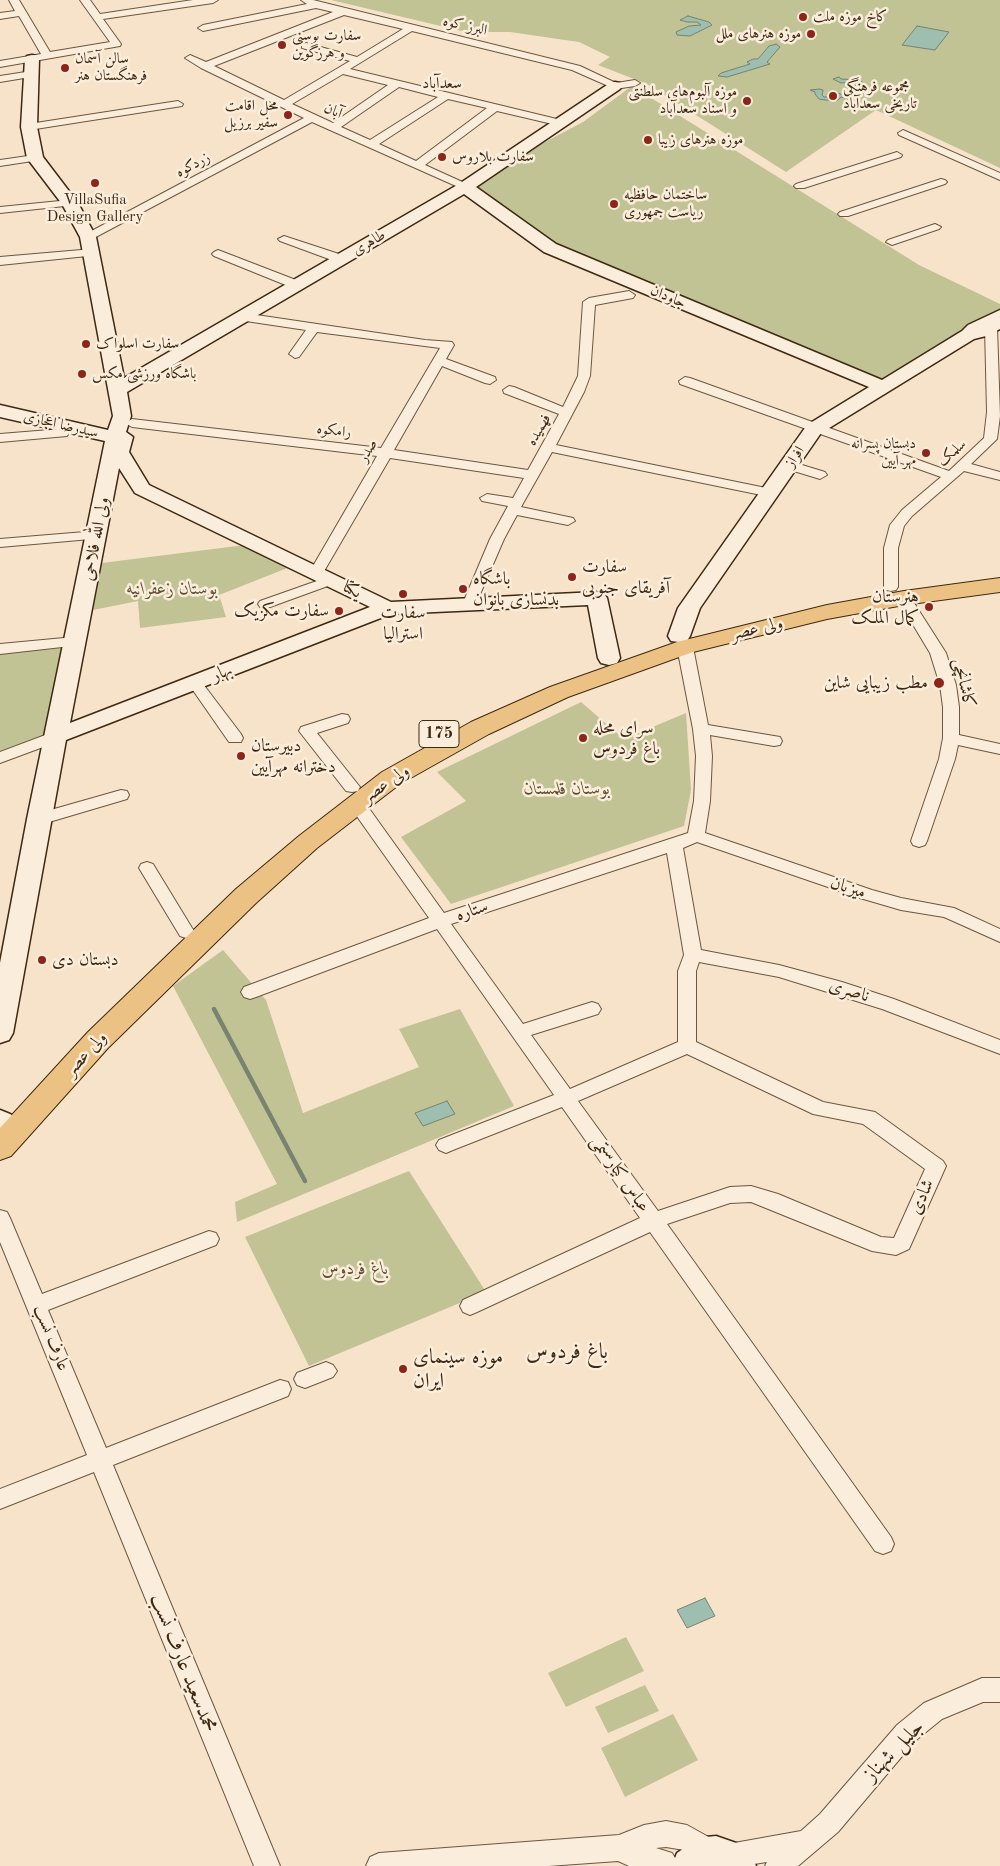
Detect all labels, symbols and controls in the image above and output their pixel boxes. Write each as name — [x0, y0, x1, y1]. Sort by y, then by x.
place label: کاخ موزه ملت — [813, 8, 887, 26]
marker: کاخ موزه ملت — [797, 11, 809, 23]
street label: البرز کوه — [441, 12, 489, 40]
place label: موزه هنرهای ملل — [716, 25, 801, 43]
place label: سفارت بوسنی و هرزگوین — [292, 27, 361, 62]
marker: موزه هنرهای ملل — [805, 28, 817, 40]
marker: سفارت بوسنی و هرزگوین — [276, 39, 288, 51]
place label: سالن آسمان فرهنگستان هنر — [75, 50, 147, 85]
marker: سالن آسمان فرهنگستان هنر — [59, 62, 71, 74]
district label: سعدآباد — [422, 74, 462, 94]
place label: مجموعه فرهنگی تاریخی سعدآباد — [843, 78, 916, 113]
place label: موزه آلبوم‌های سلطنتی و اسناد سعدآباد — [629, 83, 737, 118]
marker: مجموعه فرهنگی تاریخی سعدآباد — [827, 90, 839, 102]
marker: موزه آلبوم‌های سلطنتی و اسناد سعدآباد — [741, 95, 753, 107]
place label: محل اقامت سفیر برزیل — [224, 97, 278, 132]
street label: آبان — [321, 99, 345, 123]
marker: محل اقامت سفیر برزیل — [282, 109, 294, 121]
place label: موزه هنرهای زیبا — [658, 131, 743, 149]
marker: موزه هنرهای زیبا — [642, 134, 654, 146]
place label: سفارت بلاروس — [452, 148, 534, 166]
street label: زردکوه — [173, 149, 213, 181]
marker: سفارت بلاروس — [436, 151, 448, 163]
marker: VillaSufia Design Gallery — [89, 177, 101, 189]
place label: ساختمان حافظیه ریاست جمهوری — [624, 186, 707, 221]
place label: VillaSufia Design Gallery — [47, 191, 143, 226]
marker: ساختمان حافظیه ریاست جمهوری — [608, 198, 620, 210]
street label: طاهری — [349, 226, 389, 260]
street label: جاودان — [647, 281, 689, 313]
place label: سفارت اسلواک — [96, 335, 179, 353]
marker: سفارت اسلواک — [80, 338, 92, 350]
place label: باشگاه ورزشی مکس — [92, 365, 196, 383]
marker: باشگاه ورزشی مکس — [76, 368, 88, 380]
street label: سیدرضا اعجازی — [22, 408, 100, 442]
street label: فهمیده — [523, 411, 555, 449]
street label: رامکوه — [316, 420, 352, 442]
place label: دبستان پسرانه مهر آیین — [851, 435, 916, 470]
street label: سلمک — [934, 435, 970, 471]
street label: صدر — [354, 436, 382, 466]
street label: افراز — [781, 443, 809, 471]
marker: دبستان پسرانه مهر آیین — [920, 447, 932, 459]
street label: ولی‌ الله فلاحی — [77, 495, 115, 583]
place label: سفارت آفریقای جنوبی — [582, 556, 670, 598]
place label: باشگاه بدنسازی بانوان — [473, 568, 559, 610]
marker: سفارت آفریقای جنوبی — [566, 571, 578, 583]
street label: یکتا — [339, 576, 365, 604]
park label: بوستان زعفرانیه — [126, 578, 218, 600]
marker: باشگاه بدنسازی بانوان — [457, 583, 469, 595]
place label: هنرستان کمال الملک — [851, 586, 919, 628]
marker: سفارت استرالیا — [397, 588, 409, 600]
place label: سفارت مکزیک — [234, 600, 329, 622]
marker: هنرستان کمال الملک — [923, 601, 935, 613]
place label: سفارت استرالیا — [381, 602, 425, 644]
marker: سفارت مکزیک — [333, 605, 345, 617]
street label: ولی عصر — [729, 613, 785, 645]
street label: کاشانچی — [949, 656, 979, 710]
street label: بهار — [208, 659, 236, 687]
place label: مطب زیبایی شاین — [824, 672, 928, 694]
marker: مطب زیبایی شاین — [932, 676, 946, 690]
place label: سرای محله باغ فردوس — [593, 717, 660, 760]
road number: 175 — [419, 721, 459, 748]
marker: سرای محله باغ فردوس — [577, 732, 589, 744]
place label: دبیرستان دخترانه مهرآیین — [251, 735, 336, 778]
marker: دبیرستان دخترانه مهرآیین — [235, 750, 247, 762]
street label: ولی عصر — [358, 760, 414, 808]
park label: بوستان قلمستان — [524, 778, 610, 800]
street label: میزبان — [827, 872, 869, 904]
street label: ستاره — [453, 896, 491, 926]
place label: دبستان دی — [52, 949, 119, 971]
marker: دبستان دی — [36, 954, 48, 966]
street label: ناصری — [826, 975, 872, 1007]
street label: ولی عصر — [60, 1027, 112, 1081]
street label: عباس کیارستمی — [586, 1131, 654, 1217]
street label: شادی — [905, 1176, 939, 1218]
park label: باغ فردوس — [322, 1258, 388, 1280]
street label: عارف نسب — [28, 1302, 74, 1374]
district label: باغ فردوس — [526, 1339, 608, 1365]
place label: موزه سینمای ایران — [413, 1344, 503, 1394]
marker: موزه سینمای ایران — [397, 1363, 409, 1375]
street label: محمدسعید عارف نسب — [144, 1590, 222, 1736]
street label: جلیل شهناز — [858, 1715, 930, 1787]

